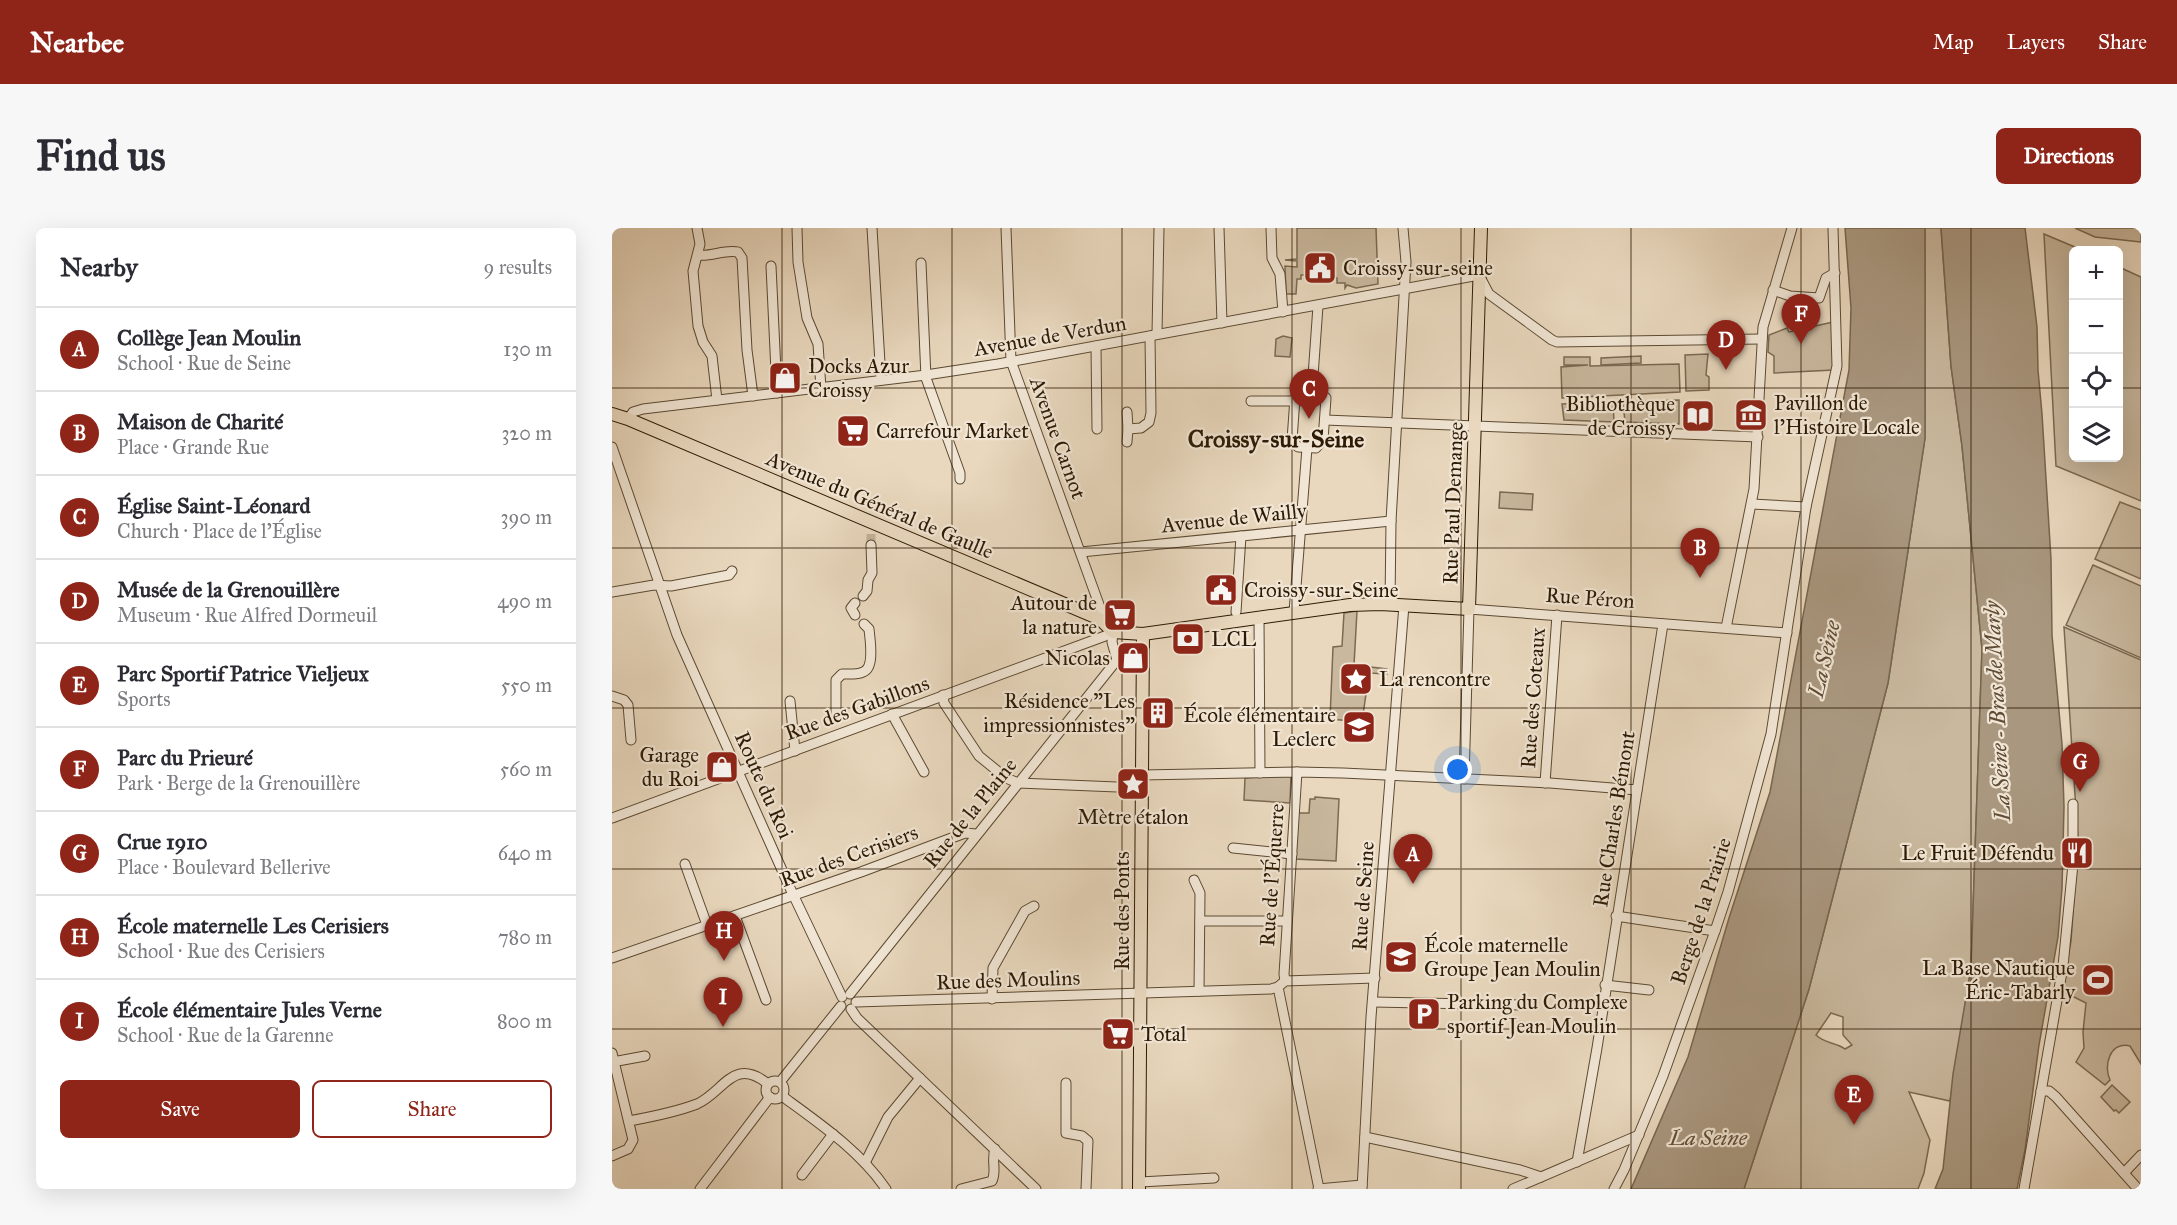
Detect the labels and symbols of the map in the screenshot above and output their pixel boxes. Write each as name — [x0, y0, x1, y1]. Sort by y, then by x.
public building icon: Croissy-sur-seine — [1302, 250, 1338, 286]
place label: Croissy-sur-seine — [1343, 255, 1493, 281]
pin: F — [1782, 294, 1820, 344]
street label: Avenue de Verdun — [971, 310, 1128, 362]
pin: D — [1706, 320, 1746, 370]
place label: Docks Azur Croissy — [808, 353, 909, 403]
shop icon: Docks Azur Croissy — [767, 360, 803, 396]
pin: C — [1290, 370, 1328, 419]
street label: Avenue Carnot — [1024, 372, 1092, 503]
place label: Pavillon de l'Histoire Locale — [1774, 390, 1920, 440]
place label: Bibliothèque de Croissy — [1566, 391, 1676, 441]
museum icon: Pavillon de l'Histoire Locale — [1733, 397, 1769, 433]
library icon: Bibliothèque de Croissy — [1680, 398, 1716, 434]
supermarket icon: Carrefour Market — [835, 413, 871, 449]
place label: Carrefour Market — [876, 418, 1029, 444]
street label: Rue Paul Demange — [1437, 421, 1469, 585]
district label: Croissy-sur-Seine — [1188, 424, 1364, 454]
street label: Avenue du Général de Gaulle — [762, 445, 998, 565]
street label: Avenue de Wailly — [1159, 497, 1309, 539]
pin: B — [1680, 528, 1720, 578]
public building icon: Croissy-sur-Seine — [1203, 572, 1239, 608]
place label: Croissy-sur-Seine — [1244, 577, 1399, 603]
street label: Rue Péron — [1545, 582, 1635, 614]
place label: Autour de la nature — [1010, 590, 1097, 640]
supermarket icon: Autour de la nature — [1102, 597, 1138, 633]
water label: La Seine - Bras de Marly — [1978, 599, 2016, 823]
water label: La Seine — [1802, 617, 1846, 701]
bank icon: LCL — [1170, 621, 1206, 657]
place label: LCL — [1211, 626, 1257, 652]
street label: Rue des Coteaux — [1515, 626, 1551, 769]
shop icon: Nicolas — [1115, 640, 1151, 676]
place label: Nicolas — [1045, 645, 1110, 671]
place icon: La rencontre — [1338, 661, 1374, 697]
place label: La rencontre — [1379, 666, 1491, 692]
street label: Rue des Gabillons — [781, 670, 933, 746]
place label: Résidence "Les impressionnistes" — [983, 688, 1135, 738]
building icon: Résidence "Les impressionnistes" — [1140, 695, 1176, 731]
place label: École élémentaire Leclerc — [1183, 701, 1336, 752]
school or university icon: École élémentaire Leclerc — [1341, 709, 1377, 745]
street label: Route du Roi — [729, 727, 799, 843]
street label: Rue Charles Bémont — [1587, 729, 1641, 909]
place label: Garage du Roi — [639, 742, 699, 792]
pin: G — [2060, 742, 2100, 792]
shop icon: Garage du Roi — [704, 749, 740, 785]
street label: Rue de la Plaine — [918, 752, 1023, 873]
your location — [1443, 755, 1472, 784]
place icon: Mètre étalon — [1115, 766, 1151, 802]
street label: Rue de l'Équerre — [1253, 802, 1290, 947]
place label: Mètre étalon — [1077, 804, 1189, 830]
street label: Rue des Cerisiers — [776, 819, 922, 893]
pin: A — [1394, 834, 1432, 884]
street label: Berge de la Prairie — [1665, 834, 1737, 988]
restaurant icon: Le Fruit Défendu — [2059, 835, 2095, 871]
street label: Rue de Seine — [1346, 840, 1380, 952]
place label: Le Fruit Défendu — [1901, 840, 2054, 866]
street label: Rue des Ponts — [1109, 851, 1135, 971]
pin: H — [704, 912, 744, 961]
place label: École maternelle Groupe Jean Moulin — [1424, 931, 1601, 982]
school or university icon: École maternelle Groupe Jean Moulin — [1383, 939, 1419, 975]
place label: La Base Nautique Éric-Tabarly — [1922, 955, 2076, 1005]
sports icon: La Base Nautique Éric-Tabarly — [2080, 962, 2116, 998]
street label: Rue des Moulins — [935, 964, 1081, 996]
pin: I — [704, 978, 742, 1027]
place label: Parking du Complexe sportif Jean Moulin — [1447, 989, 1628, 1039]
parking icon: Parking du Complexe sportif Jean Moulin — [1406, 996, 1442, 1032]
supermarket icon: Total — [1100, 1016, 1136, 1052]
place label: Total — [1141, 1021, 1187, 1047]
pin: E — [1834, 1076, 1874, 1125]
water label: La Seine — [1668, 1124, 1748, 1151]

